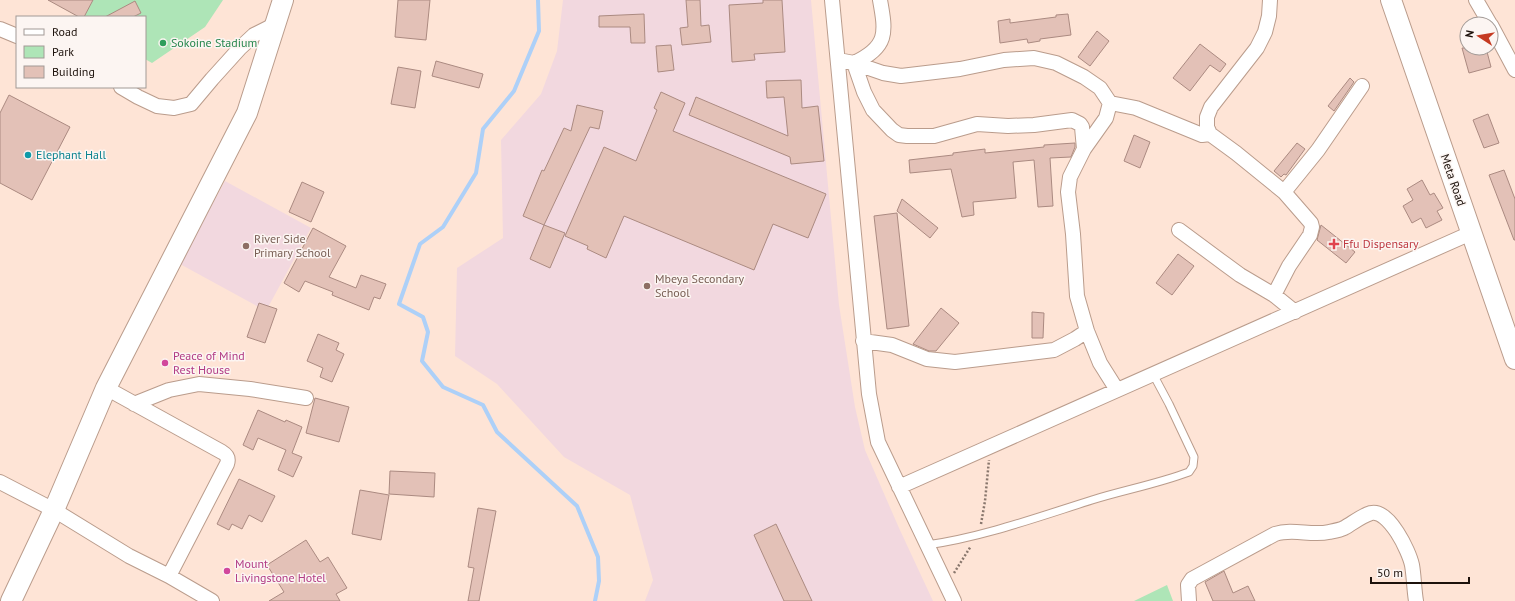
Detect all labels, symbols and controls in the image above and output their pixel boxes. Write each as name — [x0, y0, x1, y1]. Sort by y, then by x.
legend — [16, 16, 146, 88]
north arrow — [1459, 16, 1499, 56]
text: Road — [52, 24, 77, 39]
text: N — [1462, 29, 1477, 39]
place label: Sokoine Stadium — [171, 35, 257, 50]
marker: Sokoine Stadium — [158, 38, 168, 48]
text: Park — [52, 44, 74, 59]
text: Building — [52, 64, 95, 79]
place label: Elephant Hall — [36, 147, 106, 162]
marker: Elephant Hall — [23, 150, 33, 160]
street label: Meta Road — [1438, 152, 1469, 208]
place label: River Side Primary School — [254, 231, 331, 260]
place label: Ffu Dispensary — [1343, 236, 1419, 251]
marker: Ffu Dispensary — [1328, 238, 1340, 250]
marker: River Side Primary School — [241, 241, 251, 251]
place label: Mbeya Secondary School — [655, 271, 745, 300]
marker: Mbeya Secondary School — [642, 281, 652, 291]
place label: Peace of Mind Rest House — [173, 348, 245, 377]
marker: Peace of Mind Rest House — [160, 358, 170, 368]
place label: Mount Livingstone Hotel — [235, 556, 326, 585]
scale bar — [1371, 559, 1469, 585]
text: 50 m — [1377, 565, 1403, 580]
marker: Mount Livingstone Hotel — [222, 566, 232, 576]

